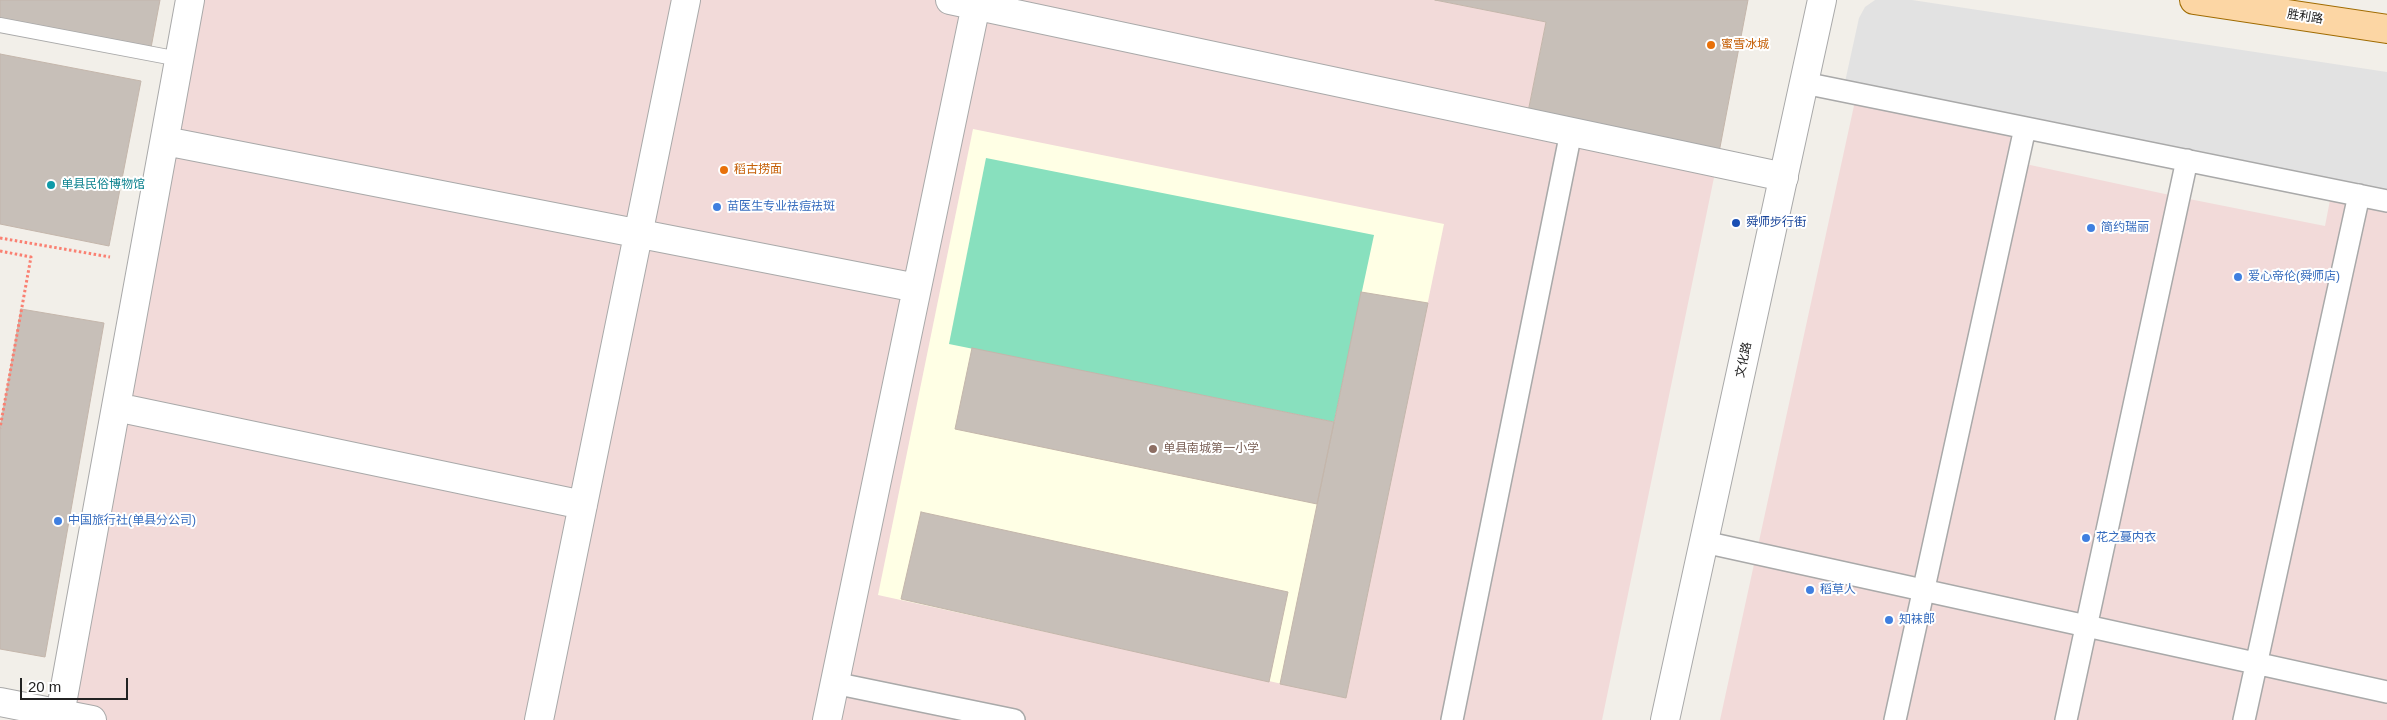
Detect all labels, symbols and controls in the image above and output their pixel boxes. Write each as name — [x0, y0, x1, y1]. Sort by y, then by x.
street label: 胜利路 — [2286, 7, 2324, 27]
place label: 蜜雪冰城 — [1721, 38, 1769, 52]
marker: 蜜雪冰城 — [1705, 39, 1717, 51]
place label: 稻古捞面 — [734, 163, 782, 177]
marker: 稻古捞面 — [718, 164, 730, 176]
place label: 单县民俗博物馆 — [61, 178, 145, 192]
marker: 单县民俗博物馆 — [45, 179, 57, 191]
place label: 苗医生专业祛痘祛斑 — [727, 200, 835, 214]
marker: 苗医生专业祛痘祛斑 — [711, 201, 723, 213]
place label: 舜师步行街 — [1746, 216, 1806, 230]
marker: 舜师步行街 — [1730, 217, 1742, 229]
place label: 简约瑞丽 — [2101, 221, 2149, 235]
marker: 简约瑞丽 — [2085, 222, 2097, 234]
place label: 爱心帝伦(舜师店) — [2248, 270, 2340, 284]
marker: 爱心帝伦(舜师店) — [2232, 271, 2244, 283]
street label: 文化路 — [1733, 341, 1755, 379]
place label: 单县南城第一小学 — [1163, 442, 1259, 456]
marker: 单县南城第一小学 — [1147, 443, 1159, 455]
place label: 中国旅行社(单县分公司) — [68, 514, 196, 528]
marker: 中国旅行社(单县分公司) — [52, 515, 64, 527]
place label: 花之蔓内衣 — [2096, 531, 2156, 545]
marker: 花之蔓内衣 — [2080, 532, 2092, 544]
place label: 稻草人 — [1820, 583, 1856, 597]
marker: 稻草人 — [1804, 584, 1816, 596]
place label: 知袜郎 — [1899, 613, 1935, 627]
marker: 知袜郎 — [1883, 614, 1895, 626]
scale bar — [22, 668, 130, 700]
text: 20 m — [28, 678, 61, 695]

